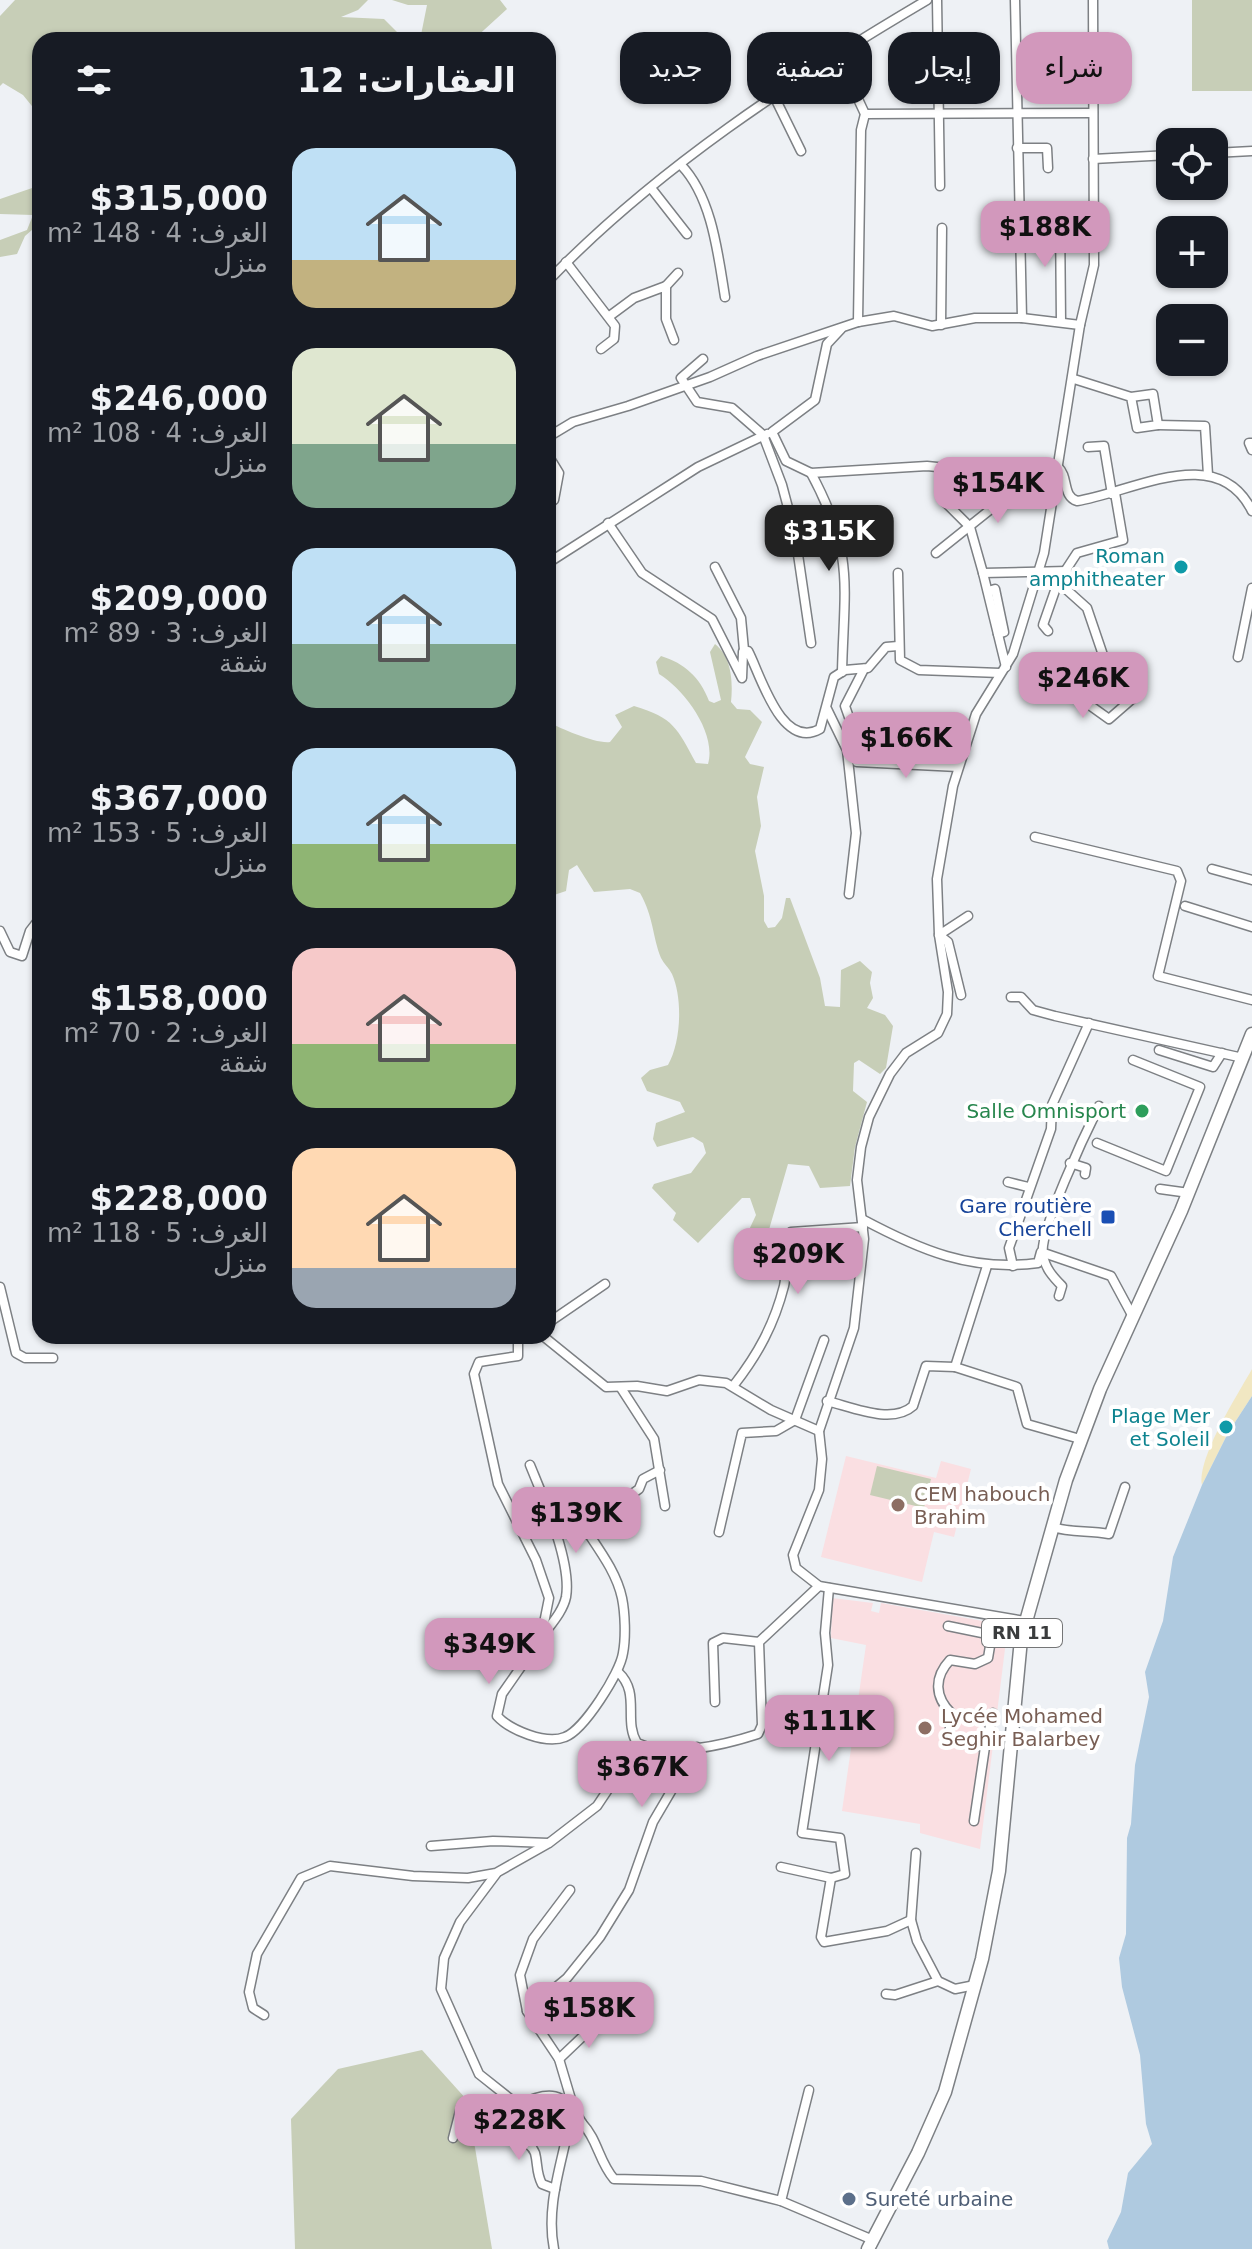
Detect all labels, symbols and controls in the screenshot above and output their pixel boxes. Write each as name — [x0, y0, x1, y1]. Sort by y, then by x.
chip: جديد — [620, 32, 731, 104]
chip: تصفية — [747, 32, 872, 104]
chip: إيجار — [888, 32, 1000, 104]
chip: شراء — [1016, 32, 1132, 104]
icon: filters — [72, 58, 116, 102]
text: العقارات: 12 — [297, 60, 516, 100]
map controls — [1156, 128, 1228, 376]
button: locate — [1156, 128, 1228, 200]
text: $315,000 — [89, 178, 268, 218]
icon: home — [356, 180, 452, 276]
pin: $188K — [989, 201, 1101, 269]
text: $188K — [999, 212, 1091, 242]
button: + — [1156, 216, 1228, 288]
text: الغرف: 4 · 148 m² — [47, 218, 268, 248]
text: منزل — [213, 248, 268, 278]
button: − — [1156, 304, 1228, 376]
text: $246,000 — [89, 378, 268, 418]
icon: home — [356, 380, 452, 476]
text: الغرف: 4 · 108 m² — [47, 418, 268, 448]
text: منزل — [213, 448, 268, 478]
pin: $154K — [942, 457, 1054, 525]
text: $154K — [952, 468, 1044, 498]
pin: $315K — [773, 505, 885, 573]
text: $315K — [783, 516, 875, 546]
place label: Roman amphitheater — [1029, 544, 1166, 591]
marker: Roman amphitheater — [1172, 558, 1190, 576]
text: $209,000 — [89, 578, 268, 618]
icon: home — [356, 580, 452, 676]
text: الغرف: 3 · 89 m² — [64, 618, 268, 648]
text: شقة — [219, 648, 268, 678]
pin: $246K — [1027, 652, 1139, 720]
text: $246K — [1037, 663, 1129, 693]
pin: $166K — [850, 712, 962, 780]
text: $166K — [860, 723, 952, 753]
text: $367,000 — [89, 778, 268, 818]
icon: home — [356, 780, 452, 876]
text: الغرف: 5 · 153 m² — [47, 818, 268, 848]
text: منزل — [213, 848, 268, 878]
text: $158,000 — [89, 978, 268, 1018]
icon: home — [356, 980, 452, 1076]
text: الغرف: 2 · 70 m² — [64, 1018, 268, 1048]
text: شقة — [219, 1048, 268, 1078]
place label: Salle Omnisport — [966, 1099, 1126, 1123]
marker: Salle Omnisport — [1133, 1102, 1151, 1120]
text: $228,000 — [89, 1178, 268, 1218]
icon: home — [356, 1180, 452, 1276]
place label: Gare routière Cherchell — [959, 1194, 1092, 1241]
marker: Gare routière Cherchell — [1099, 1208, 1117, 1226]
text: الغرف: 5 · 118 m² — [47, 1218, 268, 1248]
pin: $209K — [742, 1228, 854, 1296]
text: $209K — [752, 1239, 844, 1269]
text: منزل — [213, 1248, 268, 1278]
place label: Plage Mer et Soleil — [1111, 1404, 1211, 1451]
marker: Plage Mer et Soleil — [1217, 1418, 1235, 1436]
place label: CEM habouch Brahim — [914, 1482, 1050, 1529]
pin: $139K — [520, 1487, 632, 1555]
marker: CEM habouch Brahim — [889, 1496, 907, 1514]
text: $139K — [530, 1498, 622, 1528]
pin: $349K — [433, 1618, 545, 1686]
road number: RN 11 — [982, 1619, 1062, 1647]
text: $349K — [443, 1629, 535, 1659]
pin: $111K — [773, 1695, 885, 1763]
place label: Lycée Mohamed Seghir Balarbey — [941, 1704, 1103, 1751]
text: $111K — [783, 1706, 875, 1736]
marker: Lycée Mohamed Seghir Balarbey — [916, 1719, 934, 1737]
pin: $367K — [586, 1741, 698, 1809]
text: $367K — [596, 1752, 688, 1782]
pin: $158K — [533, 1982, 645, 2050]
text: $158K — [543, 1993, 635, 2023]
pin: $228K — [463, 2094, 575, 2162]
text: $228K — [473, 2105, 565, 2135]
place label: Sureté urbaine — [865, 2187, 1013, 2211]
marker: Sureté urbaine — [840, 2190, 858, 2208]

